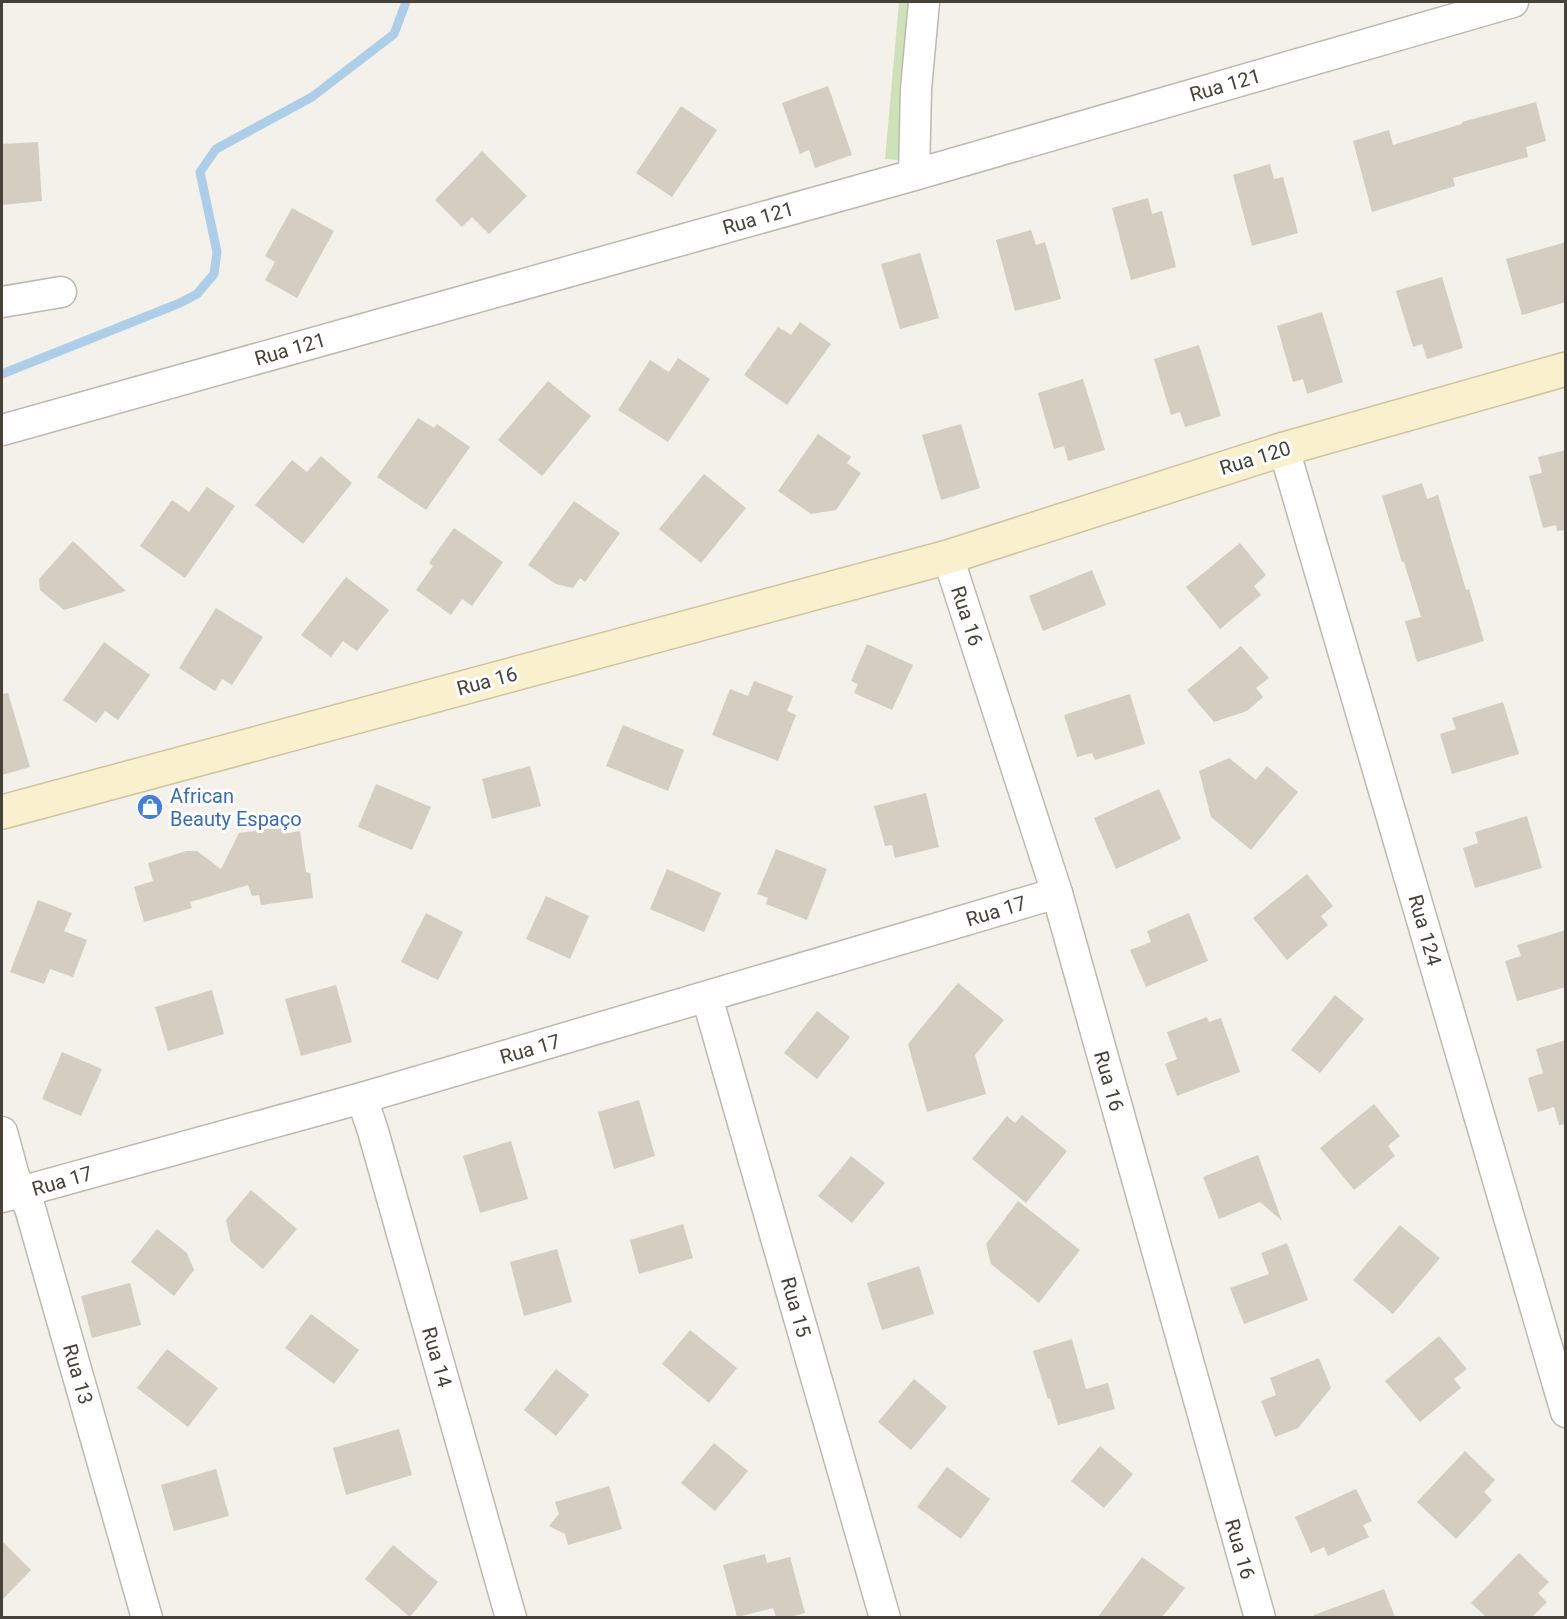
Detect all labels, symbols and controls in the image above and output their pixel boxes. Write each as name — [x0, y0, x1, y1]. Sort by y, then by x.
street label: Rua 121 — [1187, 63, 1263, 107]
street label: Rua 121 — [720, 196, 796, 240]
street label: Rua 121 — [252, 327, 328, 371]
street label: Rua 120 — [1217, 436, 1293, 480]
street label: Rua 16 — [946, 583, 988, 649]
street label: Rua 16 — [454, 661, 520, 701]
place label: African Beauty Espaço — [170, 784, 302, 831]
shop icon: African Beauty Espaço — [135, 792, 165, 822]
street label: Rua 17 — [963, 891, 1029, 931]
street label: Rua 124 — [1403, 892, 1447, 968]
street label: Rua 17 — [497, 1029, 563, 1069]
street label: Rua 16 — [1089, 1048, 1129, 1114]
street label: Rua 17 — [29, 1161, 95, 1201]
street label: Rua 15 — [776, 1274, 816, 1340]
street label: Rua 14 — [417, 1324, 457, 1390]
street label: Rua 13 — [58, 1341, 98, 1407]
street label: Rua 16 — [1220, 1516, 1260, 1582]

